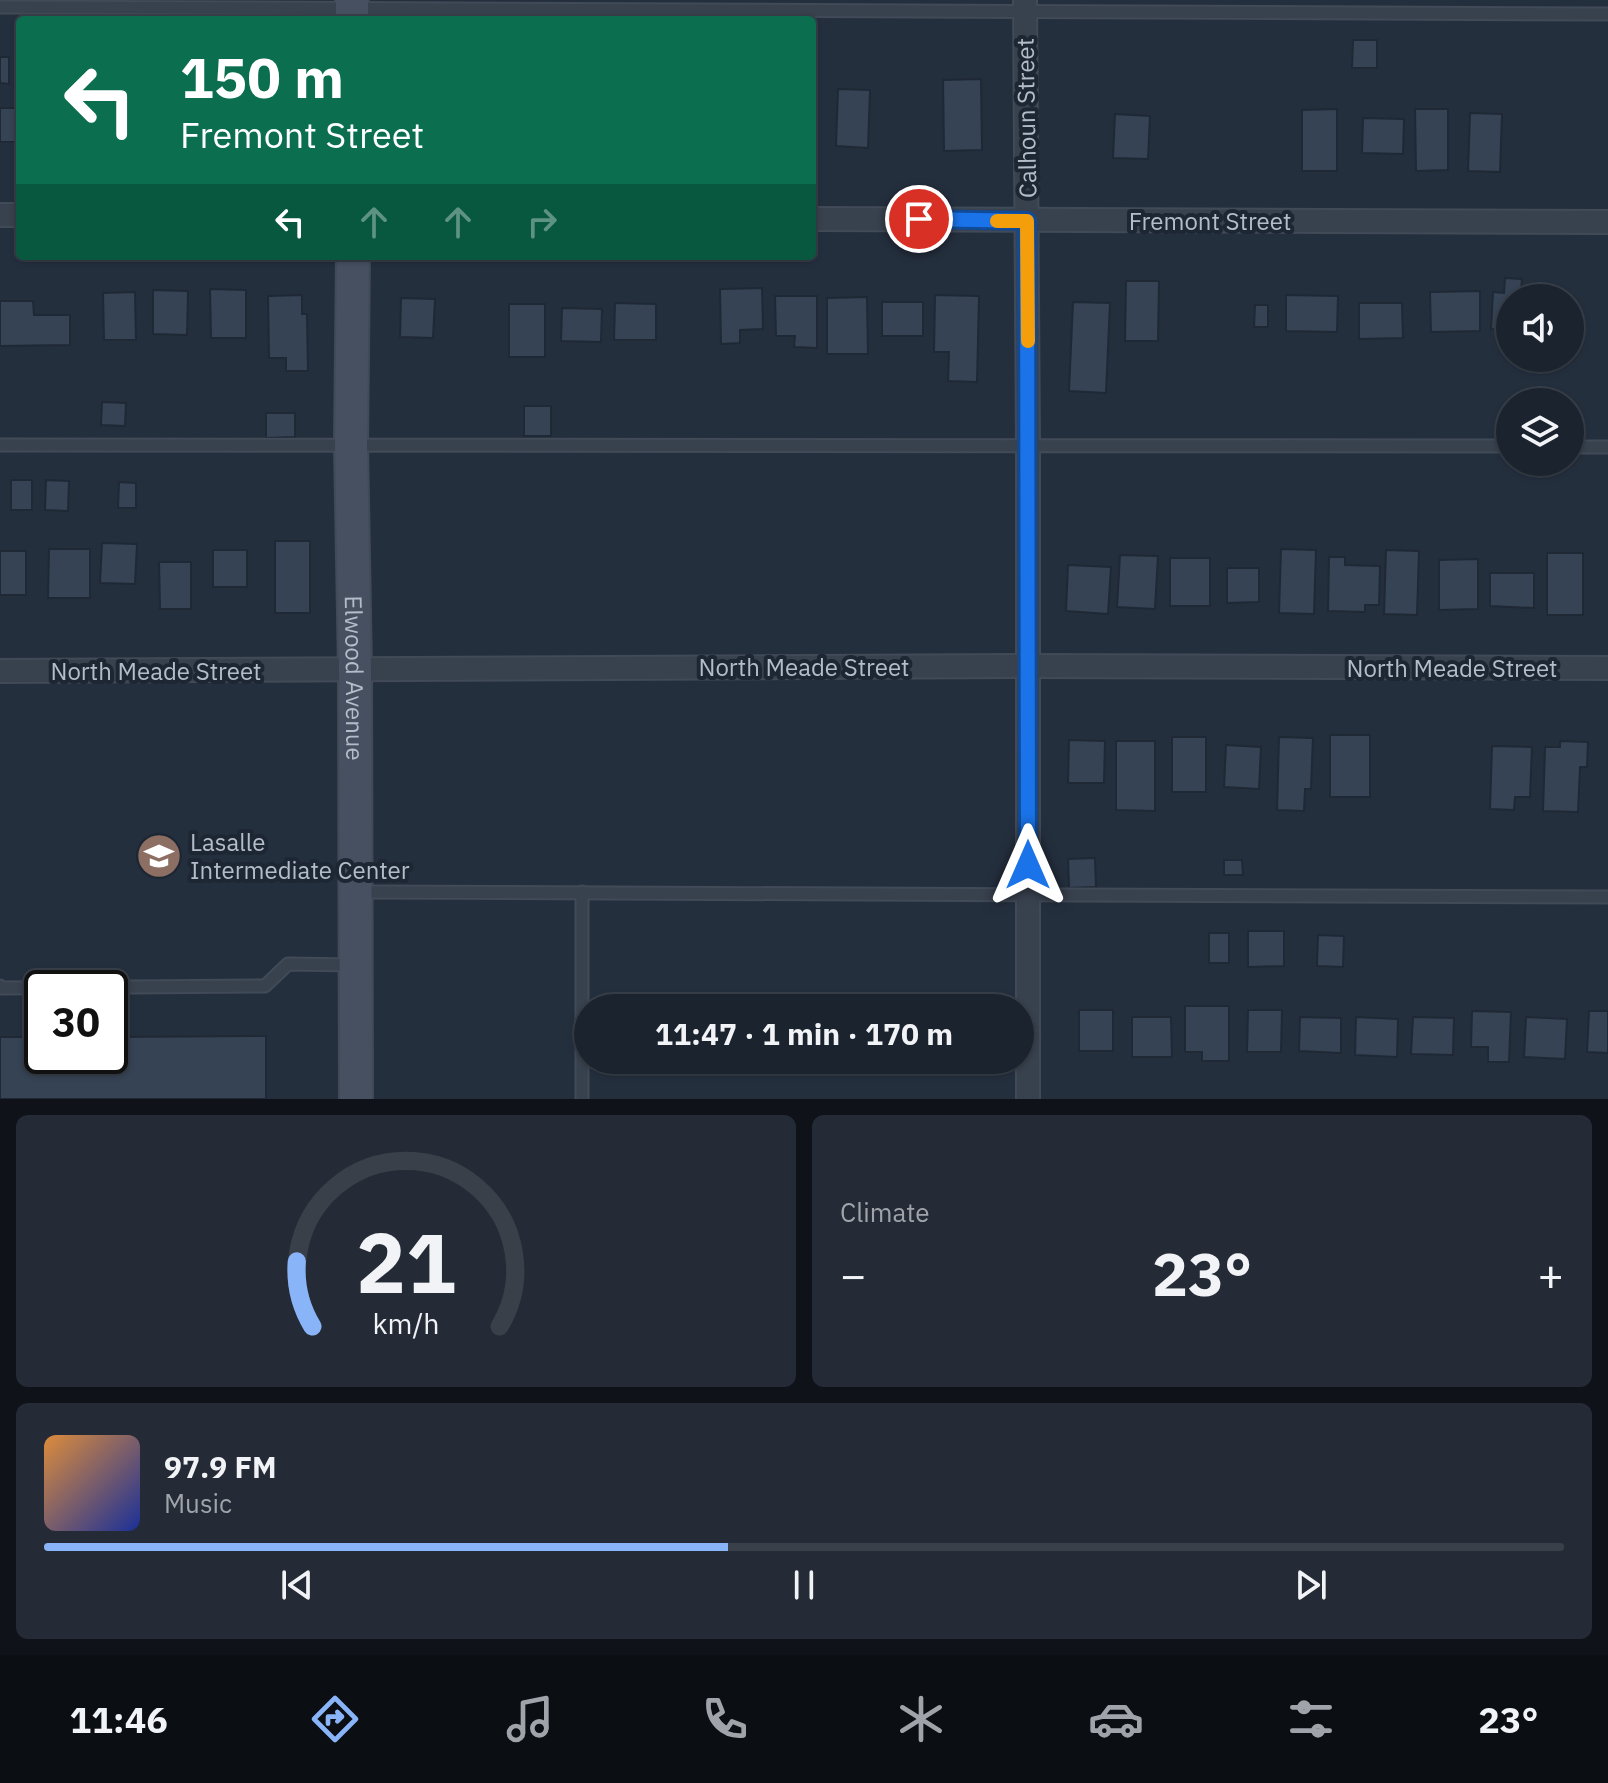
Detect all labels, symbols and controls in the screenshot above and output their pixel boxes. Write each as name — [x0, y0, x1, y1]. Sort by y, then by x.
street label: Calhoun Street — [1009, 38, 1043, 198]
text: 150 m — [180, 41, 344, 113]
icon: left — [48, 48, 152, 152]
text: Fremont Street — [180, 111, 424, 158]
pin — [885, 185, 953, 253]
icon: arrive — [897, 197, 941, 241]
icon: left — [268, 200, 312, 244]
icon: ahead — [352, 200, 396, 244]
icon: ahead — [436, 200, 480, 244]
icon: right — [520, 200, 564, 244]
street label: Fremont Street — [1129, 205, 1291, 237]
map controls — [1496, 284, 1584, 476]
button: sound — [1496, 284, 1584, 372]
button: layers — [1496, 388, 1584, 476]
street label: Elwood Avenue — [338, 595, 371, 761]
street label: North Meade Street — [698, 651, 910, 683]
street label: North Meade Street — [1346, 652, 1558, 684]
street label: North Meade Street — [50, 655, 262, 687]
position arrow — [986, 823, 1070, 907]
place label: Lasalle Intermediate Center — [190, 826, 410, 886]
school or university icon: Lasalle Intermediate Center — [135, 832, 183, 880]
speed limit sign: 30 — [24, 970, 128, 1074]
text: 11:47 · 1 min · 170 m — [655, 1014, 953, 1053]
text: Climate — [840, 1195, 930, 1229]
text: 21 — [356, 1208, 456, 1316]
text: 23° — [1152, 1234, 1252, 1313]
text: − — [840, 1246, 866, 1303]
text: + — [1538, 1246, 1564, 1303]
text: km/h — [372, 1305, 440, 1342]
text: 97.9 FM — [164, 1447, 277, 1486]
text: Music — [164, 1486, 232, 1520]
icon: previous — [275, 1563, 319, 1607]
icon: pause — [782, 1563, 826, 1607]
icon: next — [1289, 1563, 1333, 1607]
icon: directions — [307, 1691, 363, 1747]
icon: music — [502, 1691, 558, 1747]
icon: phone — [697, 1691, 753, 1747]
icon: climate — [893, 1691, 949, 1747]
icon: car — [1088, 1691, 1144, 1747]
icon: filters — [1283, 1691, 1339, 1747]
text: 11:46 — [70, 1696, 168, 1743]
text: 23° — [1478, 1696, 1538, 1743]

